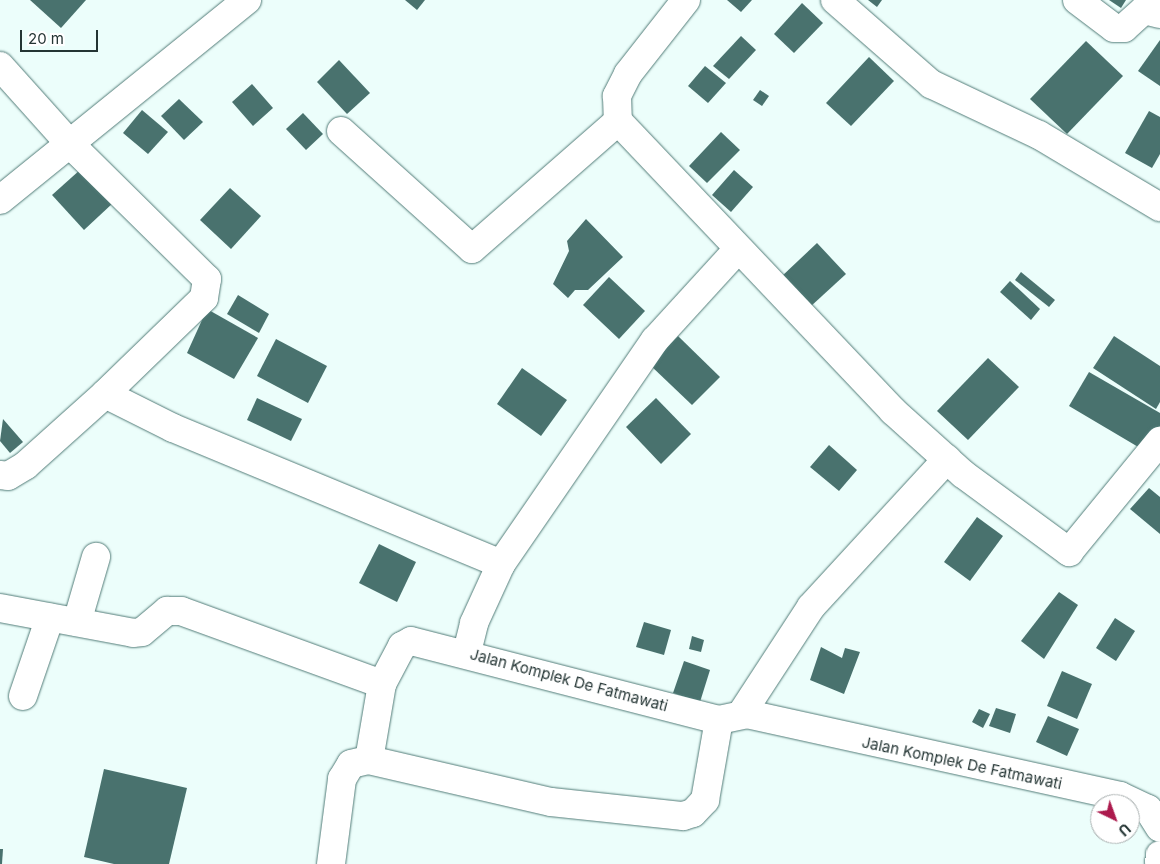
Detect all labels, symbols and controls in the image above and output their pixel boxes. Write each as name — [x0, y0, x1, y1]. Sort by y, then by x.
scale bar — [22, 20, 100, 52]
text: 20 m — [28, 29, 64, 48]
street label: Jalan Komplek De Fatmawati — [468, 645, 670, 715]
street label: Jalan Komplek De Fatmawati — [860, 733, 1064, 793]
north arrow — [1090, 794, 1140, 844]
text: U — [1115, 820, 1134, 840]

